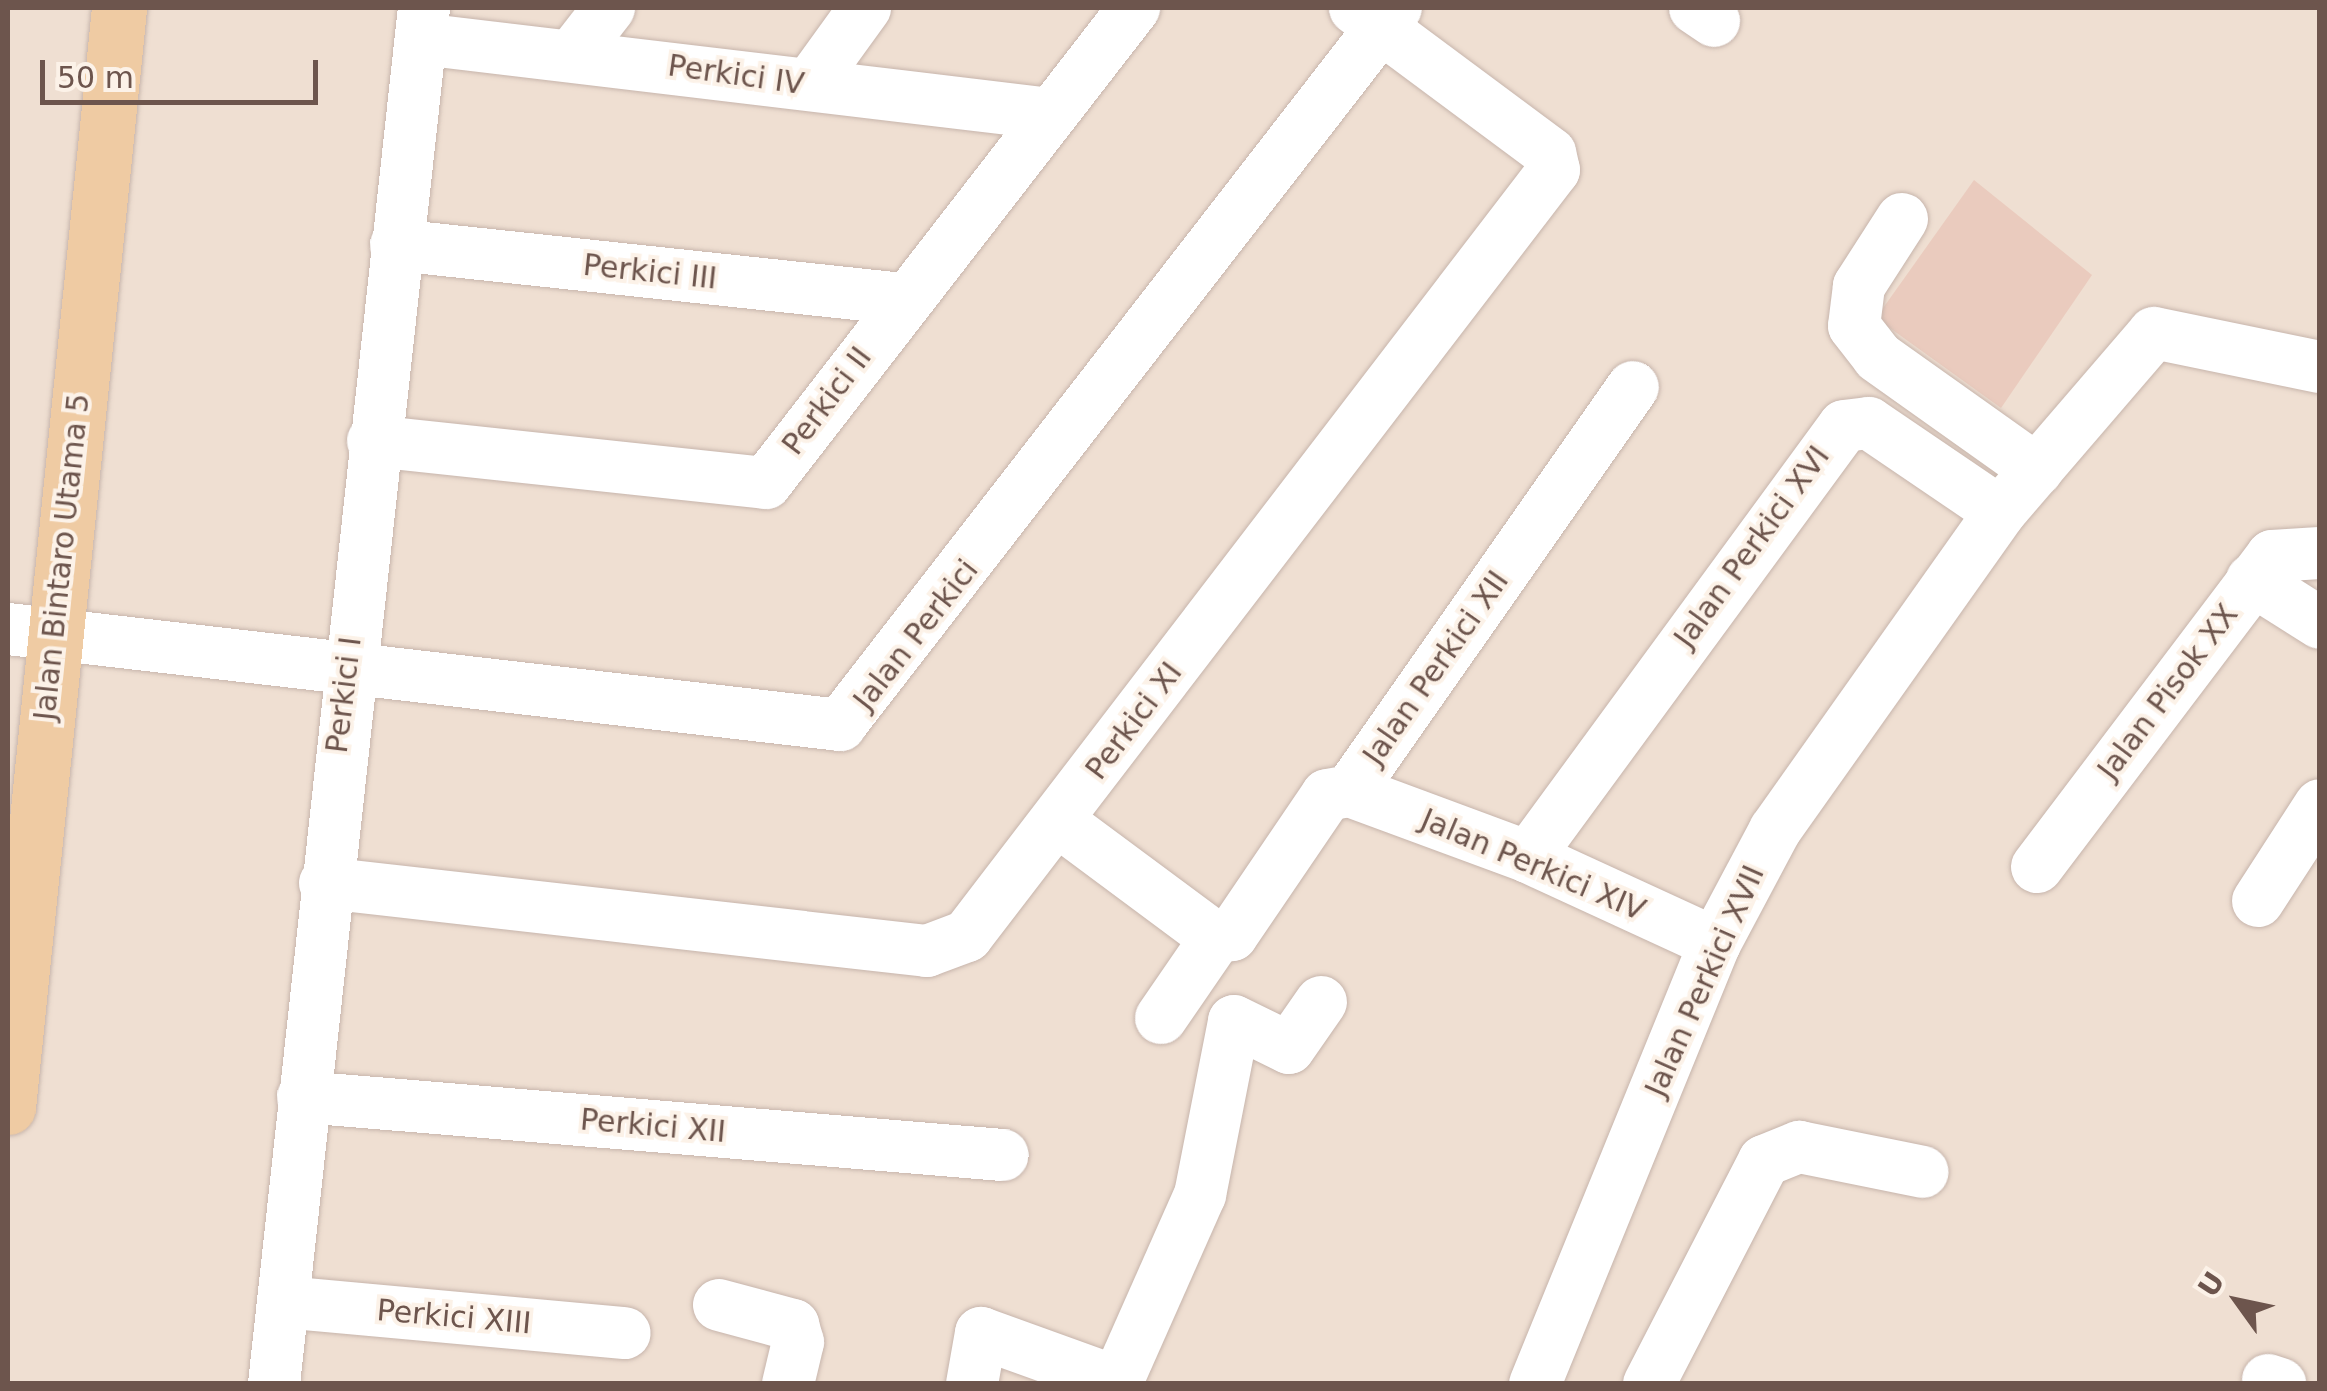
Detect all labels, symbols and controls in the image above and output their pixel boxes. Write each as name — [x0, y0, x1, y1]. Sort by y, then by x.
scale bar — [45, 40, 322, 102]
street label: Perkici IV — [666, 48, 806, 102]
text: 50 m — [57, 60, 134, 95]
street label: Perkici III — [581, 247, 719, 297]
street label: Perkici II — [775, 340, 879, 462]
street label: Jalan Bintaro Utama 5 — [27, 392, 97, 722]
street label: Jalan Perkici XVI — [1667, 439, 1837, 655]
street label: Jalan Perkici — [846, 553, 986, 717]
street label: Jalan Perkici XII — [1356, 564, 1516, 772]
street label: Jalan Pisok XX — [2090, 597, 2246, 787]
street label: Perkici I — [319, 635, 369, 755]
street label: Perkici XI — [1078, 655, 1190, 787]
street label: Jalan Perkici XIV — [1415, 801, 1651, 929]
street label: Jalan Perkici XVII — [1638, 860, 1772, 1102]
street label: Perkici XII — [579, 1102, 727, 1150]
north arrow — [2187, 1251, 2287, 1351]
text: U — [2191, 1266, 2231, 1303]
street label: Perkici XIII — [375, 1292, 533, 1342]

